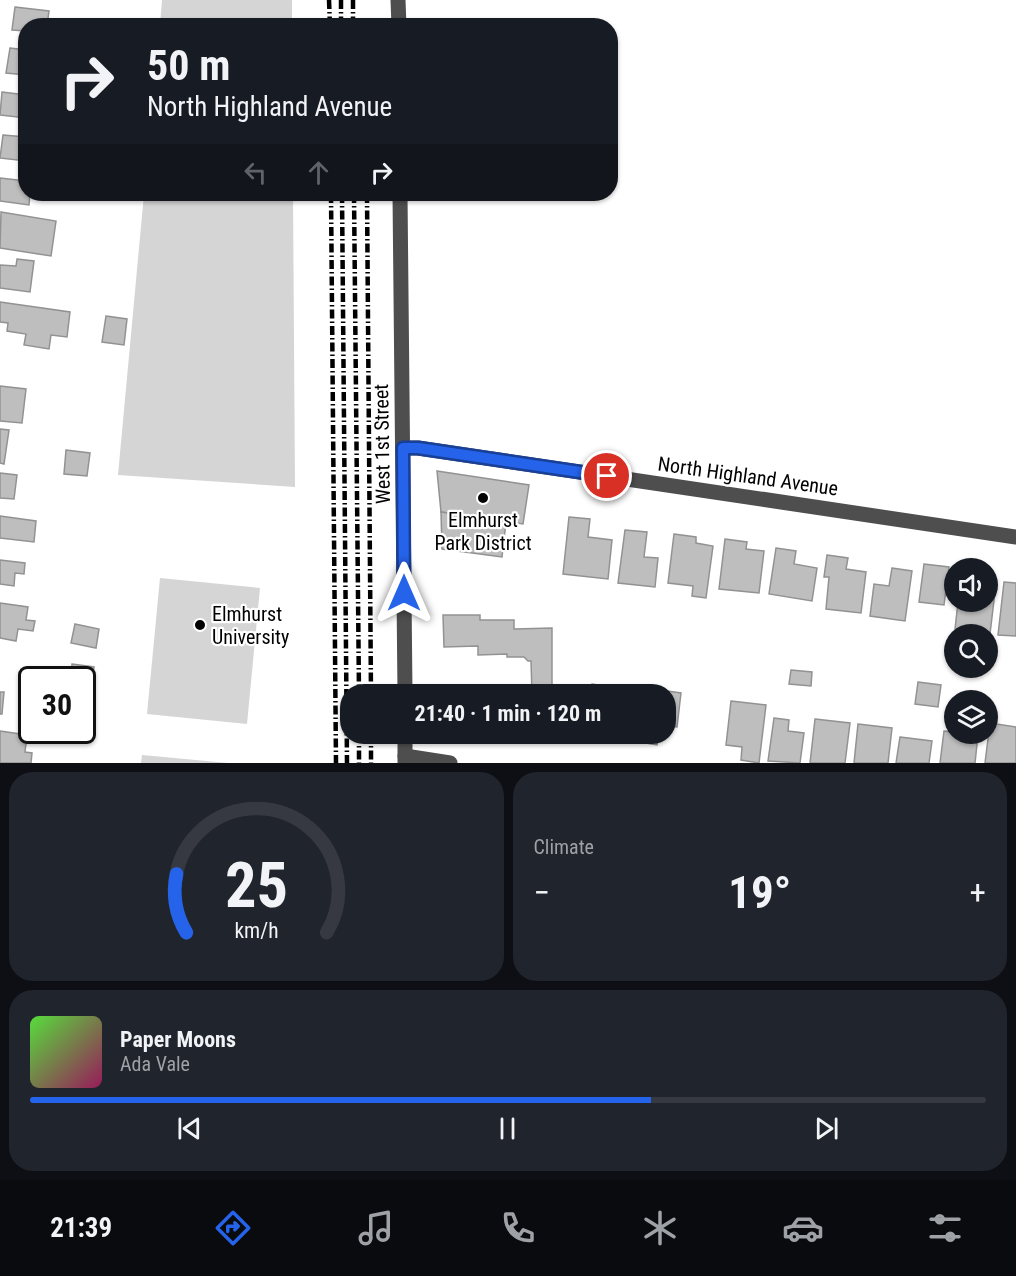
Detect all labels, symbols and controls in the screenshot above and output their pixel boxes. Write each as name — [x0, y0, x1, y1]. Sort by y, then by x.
text: 50 m — [147, 41, 230, 90]
icon: right — [48, 42, 126, 120]
text: North Highland Avenue — [147, 91, 392, 123]
icon: left — [239, 156, 272, 189]
icon: ahead — [302, 156, 335, 189]
icon: right — [365, 156, 398, 189]
street label: West 1st Street — [369, 384, 395, 504]
pin — [581, 450, 632, 501]
street label: North Highland Avenue — [656, 451, 840, 501]
icon: arrive — [590, 459, 623, 492]
marker: Elmhurst Park District — [476, 491, 490, 505]
place label: Elmhurst Park District — [434, 508, 532, 555]
map controls — [944, 558, 998, 744]
button: sound — [944, 558, 998, 612]
position arrow — [372, 561, 436, 625]
place label: Elmhurst University — [212, 602, 289, 649]
marker: Elmhurst University — [193, 618, 207, 632]
button: search — [944, 624, 998, 678]
speed limit sign: 30 — [18, 666, 96, 744]
button: layers — [944, 690, 998, 744]
text: 21:40 · 1 min · 120 m — [415, 701, 601, 726]
text: Climate — [534, 835, 594, 859]
text: 25 — [225, 849, 288, 922]
text: 19° — [728, 866, 791, 919]
text: − — [534, 873, 550, 912]
text: + — [970, 873, 986, 912]
text: km/h — [234, 919, 278, 944]
text: Paper Moons — [120, 1027, 236, 1052]
text: Ada Vale — [120, 1052, 190, 1076]
icon: previous — [173, 1112, 206, 1145]
icon: pause — [491, 1112, 524, 1145]
icon: next — [810, 1112, 843, 1145]
icon: directions — [212, 1207, 254, 1249]
icon: music — [355, 1207, 397, 1249]
icon: phone — [497, 1207, 539, 1249]
icon: climate — [639, 1207, 681, 1249]
icon: car — [782, 1207, 824, 1249]
icon: filters — [924, 1207, 966, 1249]
text: 21:39 — [50, 1212, 112, 1244]

